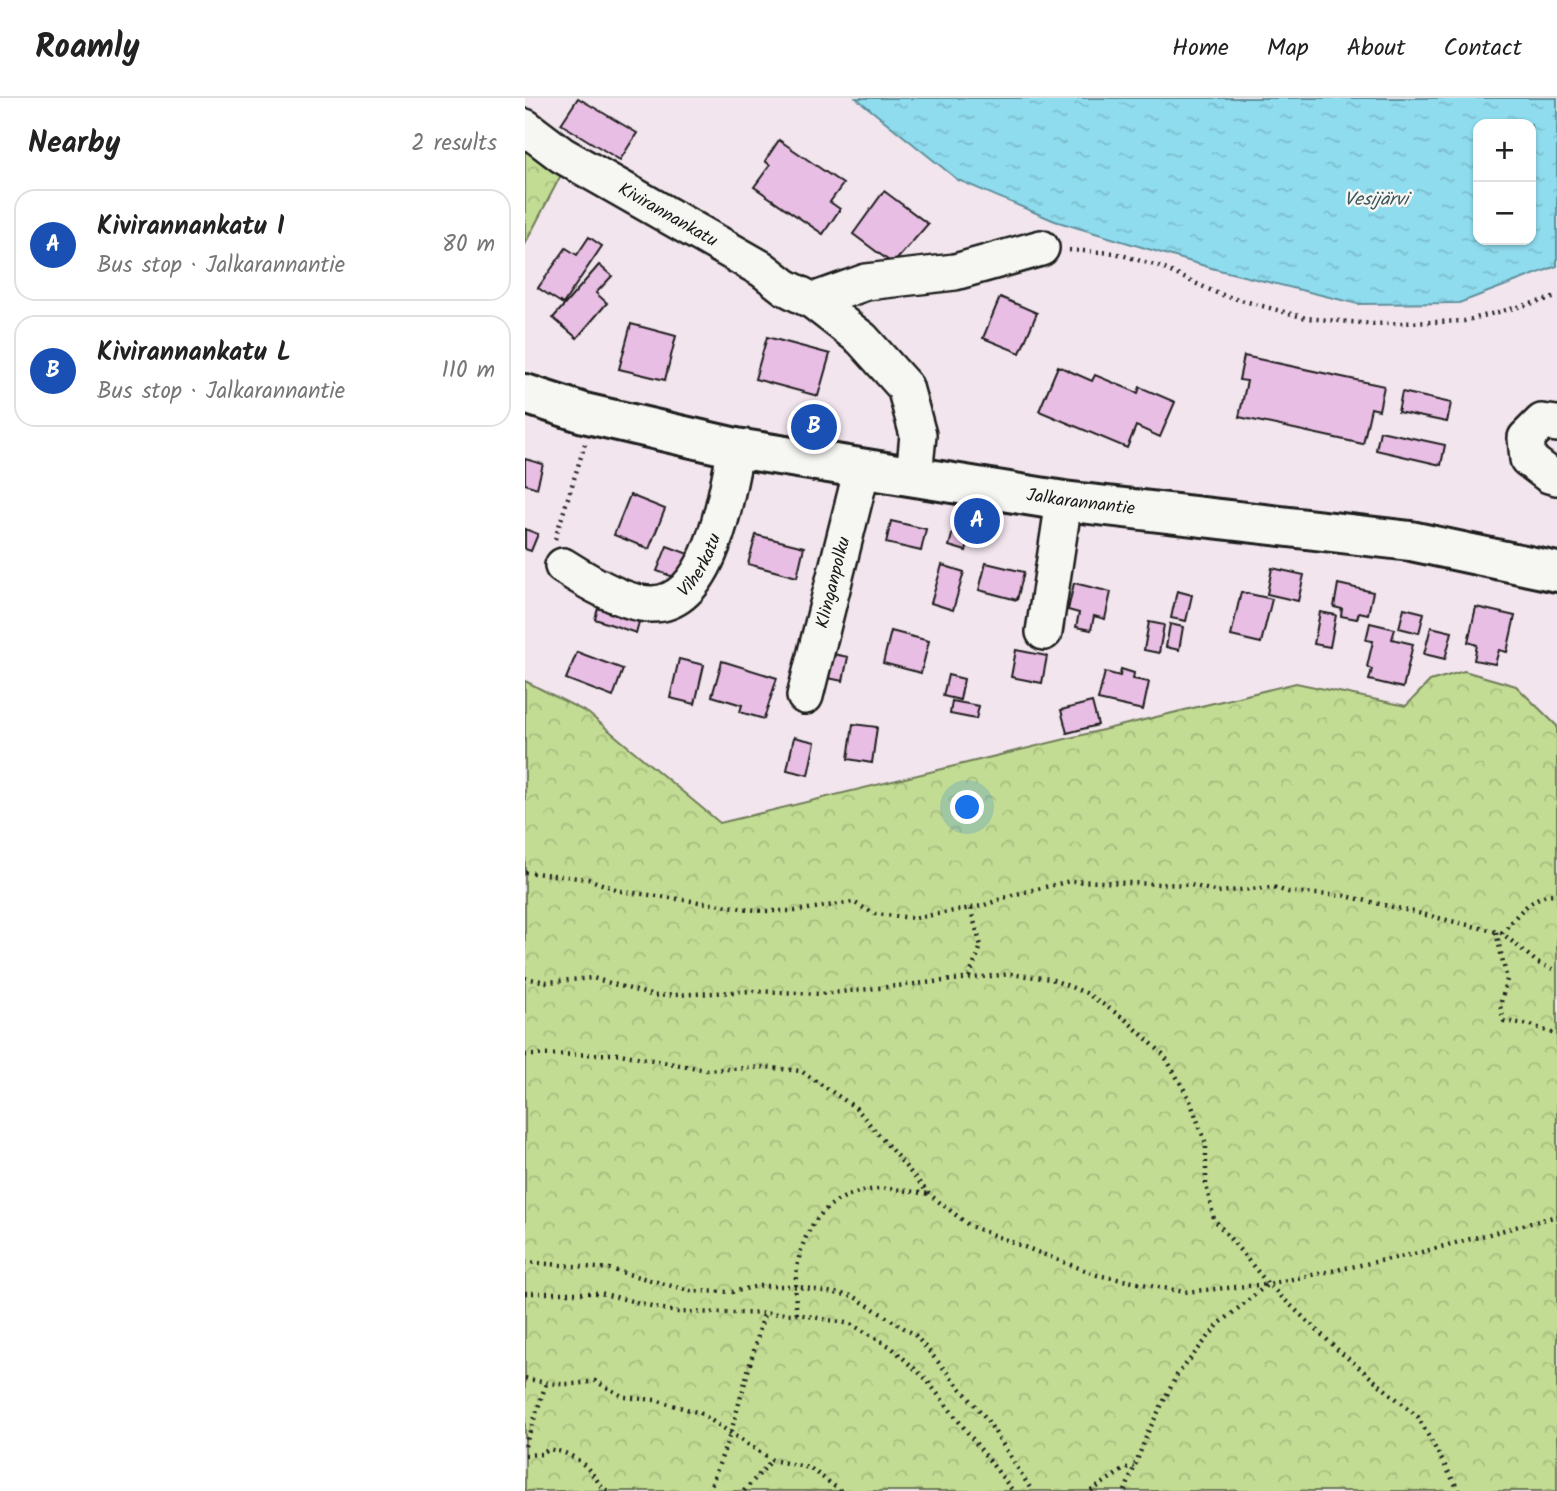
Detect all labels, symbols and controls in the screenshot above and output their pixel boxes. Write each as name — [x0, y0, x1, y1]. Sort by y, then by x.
text: Roamly — [35, 22, 140, 75]
text: Home — [1172, 29, 1229, 68]
text: Map — [1267, 29, 1309, 68]
text: About — [1347, 29, 1405, 68]
text: Contact — [1443, 29, 1522, 68]
map controls — [1473, 119, 1536, 245]
button: + — [1473, 119, 1536, 182]
text: Nearby — [28, 120, 120, 168]
text: 2 results — [411, 126, 497, 162]
street label: Kivirannankatu — [612, 175, 723, 255]
button: − — [1473, 182, 1536, 245]
water label: Vesijärvi — [1344, 185, 1412, 215]
text: Kivirannankatu I — [97, 206, 285, 248]
text: A — [46, 227, 60, 263]
text: 80 m — [442, 227, 495, 263]
text: Bus stop · Jalkarannantie — [97, 248, 345, 284]
text: Kivirannankatu L — [97, 332, 291, 374]
text: B — [46, 353, 60, 389]
text: 110 m — [442, 353, 495, 389]
text: Bus stop · Jalkarannantie — [97, 374, 345, 410]
pin: B — [791, 401, 837, 453]
street label: Jalkarannantie — [1024, 481, 1137, 524]
pin: A — [954, 495, 1000, 547]
street label: Viherkatu — [671, 529, 730, 605]
street label: Klinganpolku — [808, 533, 859, 632]
your location — [950, 790, 984, 824]

